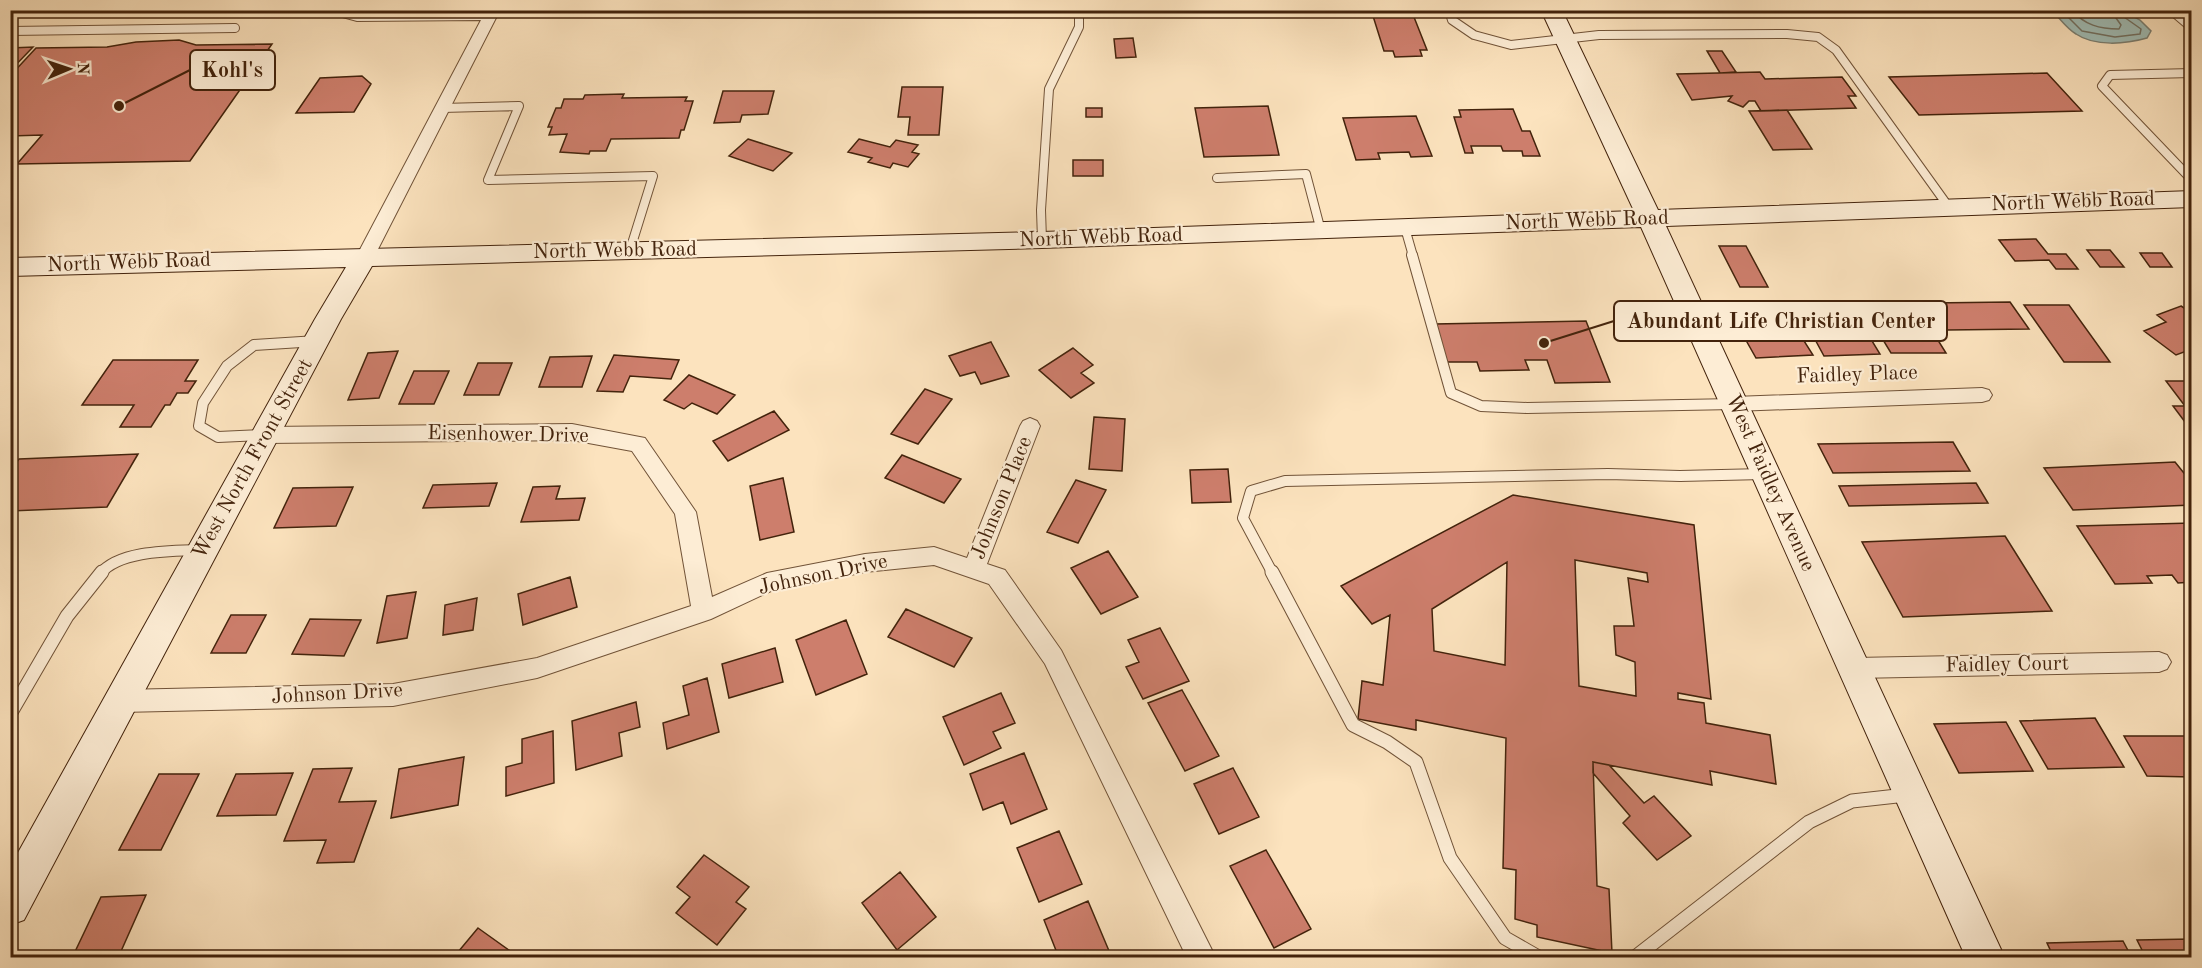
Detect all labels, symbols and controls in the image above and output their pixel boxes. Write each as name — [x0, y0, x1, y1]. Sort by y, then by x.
north arrow — [39, 39, 99, 99]
callout: Kohl's — [190, 50, 275, 90]
text: Kohl's — [201, 60, 263, 82]
text: N — [74, 62, 90, 76]
street label: North Webb Road — [1991, 189, 2155, 215]
street label: North Webb Road — [1505, 208, 1669, 234]
street label: North Webb Road — [1019, 225, 1183, 251]
street label: North Webb Road — [533, 239, 697, 263]
street label: North Webb Road — [47, 250, 211, 276]
callout: Abundant Life Christian Center — [1614, 301, 1947, 341]
text: Abundant Life Christian Center — [1627, 311, 1935, 333]
street label: West North Front Street — [189, 355, 317, 563]
street label: Faidley Place — [1796, 362, 1918, 388]
street label: West Faidley Avenue — [1722, 391, 1818, 575]
street label: Eisenhower Drive — [427, 423, 589, 447]
street label: Johnson Place — [968, 434, 1036, 562]
street label: Johnson Drive — [756, 551, 890, 599]
street label: Faidley Court — [1945, 653, 2069, 677]
street label: Johnson Drive — [271, 680, 403, 708]

